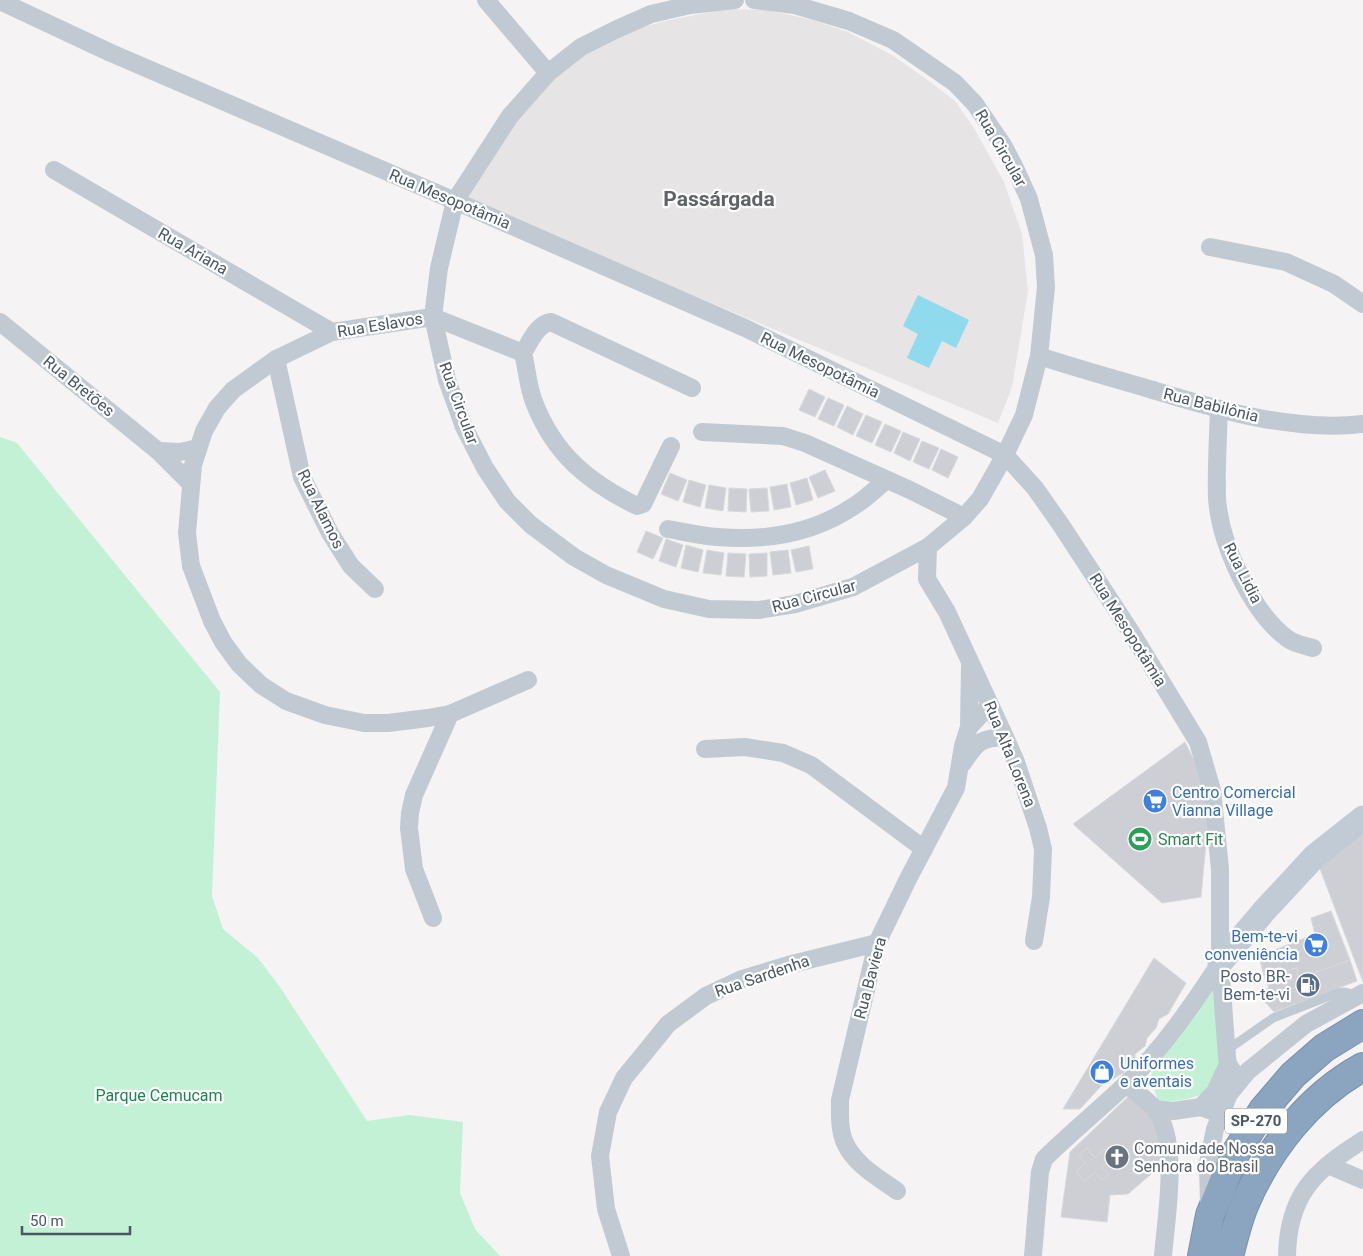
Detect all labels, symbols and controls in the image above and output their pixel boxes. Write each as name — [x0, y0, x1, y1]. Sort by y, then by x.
street label: Rua Circular — [971, 106, 1031, 191]
street label: Rua Mesopotâmia — [387, 165, 513, 233]
district label: Passárgada — [663, 187, 775, 211]
street label: Rua Ariana — [155, 223, 231, 279]
street label: Rua Eslavos — [336, 309, 424, 341]
street label: Rua Mesopotâmia — [757, 328, 883, 402]
street label: Rua Bretões — [40, 352, 118, 420]
street label: Rua Circular — [435, 359, 483, 447]
street label: Rua Babilônia — [1161, 384, 1261, 426]
street label: Rua Alamos — [294, 466, 348, 552]
street label: Rua Lidia — [1220, 540, 1266, 606]
street label: Rua Mesopotâmia — [1086, 570, 1170, 690]
street label: Rua Circular — [770, 576, 859, 616]
street label: Rua Alta Lorena — [980, 698, 1040, 810]
place label: Centro Comercial Vianna Village — [1172, 783, 1296, 820]
supermarket icon: Centro Comercial Vianna Village — [1142, 788, 1168, 814]
sports icon: Smart Fit — [1127, 826, 1153, 852]
place label: Smart Fit — [1158, 830, 1223, 849]
place label: Bem-te-vi conveniência — [1205, 927, 1298, 964]
supermarket icon: Bem-te-vi conveniência — [1303, 932, 1329, 958]
street label: Rua Baviera — [850, 935, 890, 1021]
street label: Rua Sardenha — [712, 951, 812, 1001]
place label: Posto BR- Bem-te-vi — [1220, 967, 1291, 1004]
fuel station icon: Posto BR- Bem-te-vi — [1295, 972, 1321, 998]
place label: Uniformes e aventais — [1120, 1054, 1194, 1091]
shop icon: Uniformes e aventais — [1089, 1059, 1115, 1085]
park label: Parque Cemucam — [95, 1086, 223, 1105]
road number: SP-270 — [1225, 1108, 1287, 1134]
place label: Comunidade Nossa Senhora do Brasil — [1134, 1139, 1274, 1176]
church icon: Comunidade Nossa Senhora do Brasil — [1104, 1144, 1130, 1170]
scale bar — [22, 1204, 130, 1236]
text: 50 m — [30, 1212, 64, 1230]

